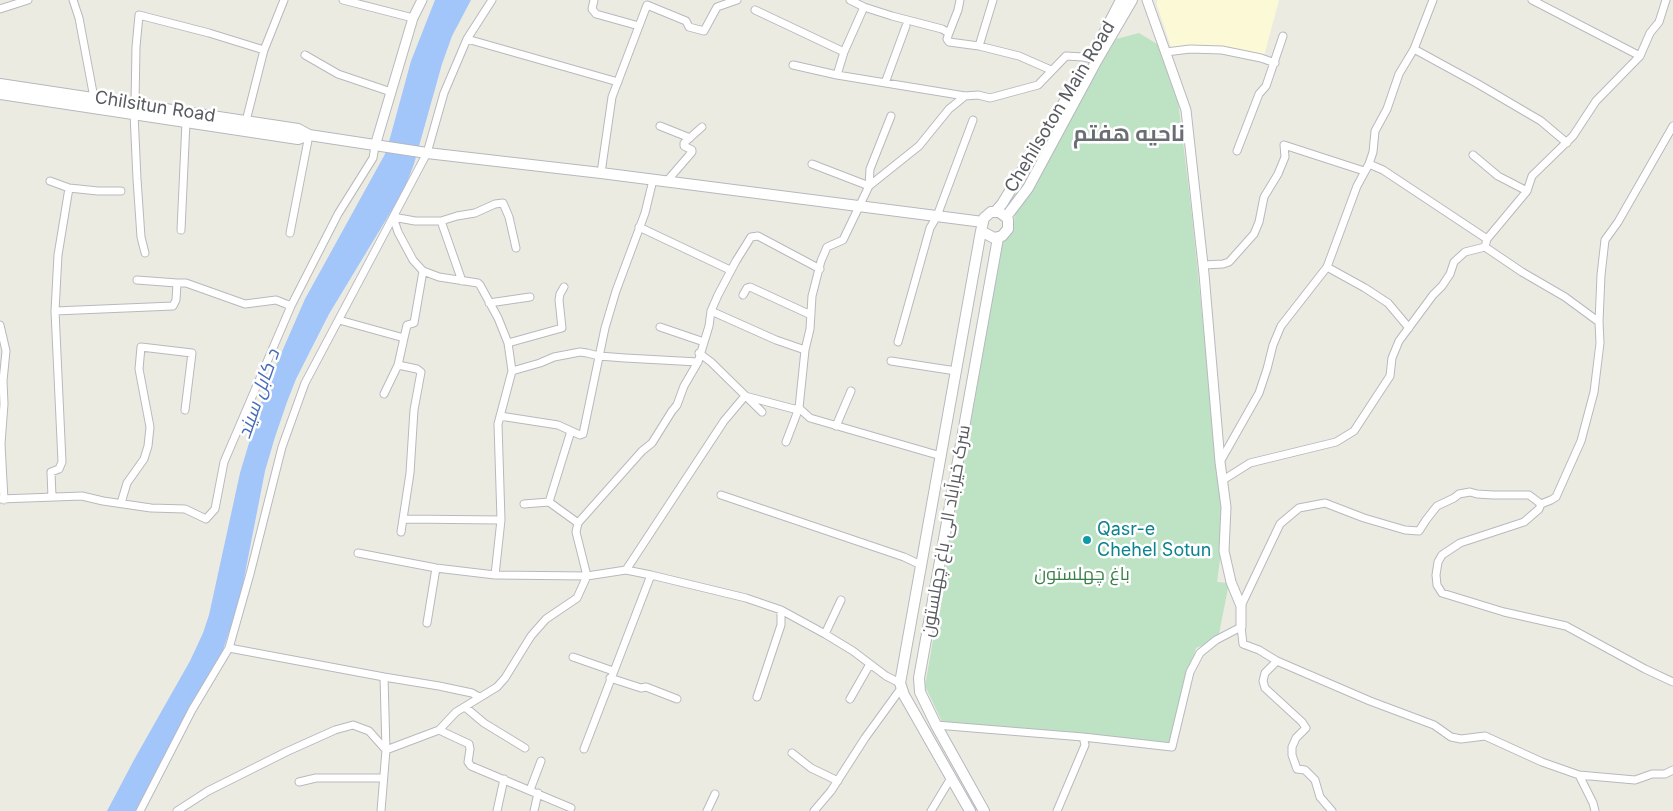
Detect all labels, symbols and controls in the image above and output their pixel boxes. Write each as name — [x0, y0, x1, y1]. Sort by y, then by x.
street label: Chehilsoton Main Road — [1000, 17, 1120, 197]
street label: Chilsitun Road — [93, 87, 217, 127]
district label: ناحیه هفتم — [1073, 121, 1185, 147]
water label: د کابل سيند — [233, 346, 285, 442]
street label: سرک خیرآباد الی باغ چهلستون — [917, 423, 975, 639]
place label: Qasr-e Chehel Sotun — [1097, 519, 1211, 562]
marker: Qasr-e Chehel Sotun — [1081, 534, 1093, 546]
park label: باغ چهلستون — [1034, 564, 1130, 586]

